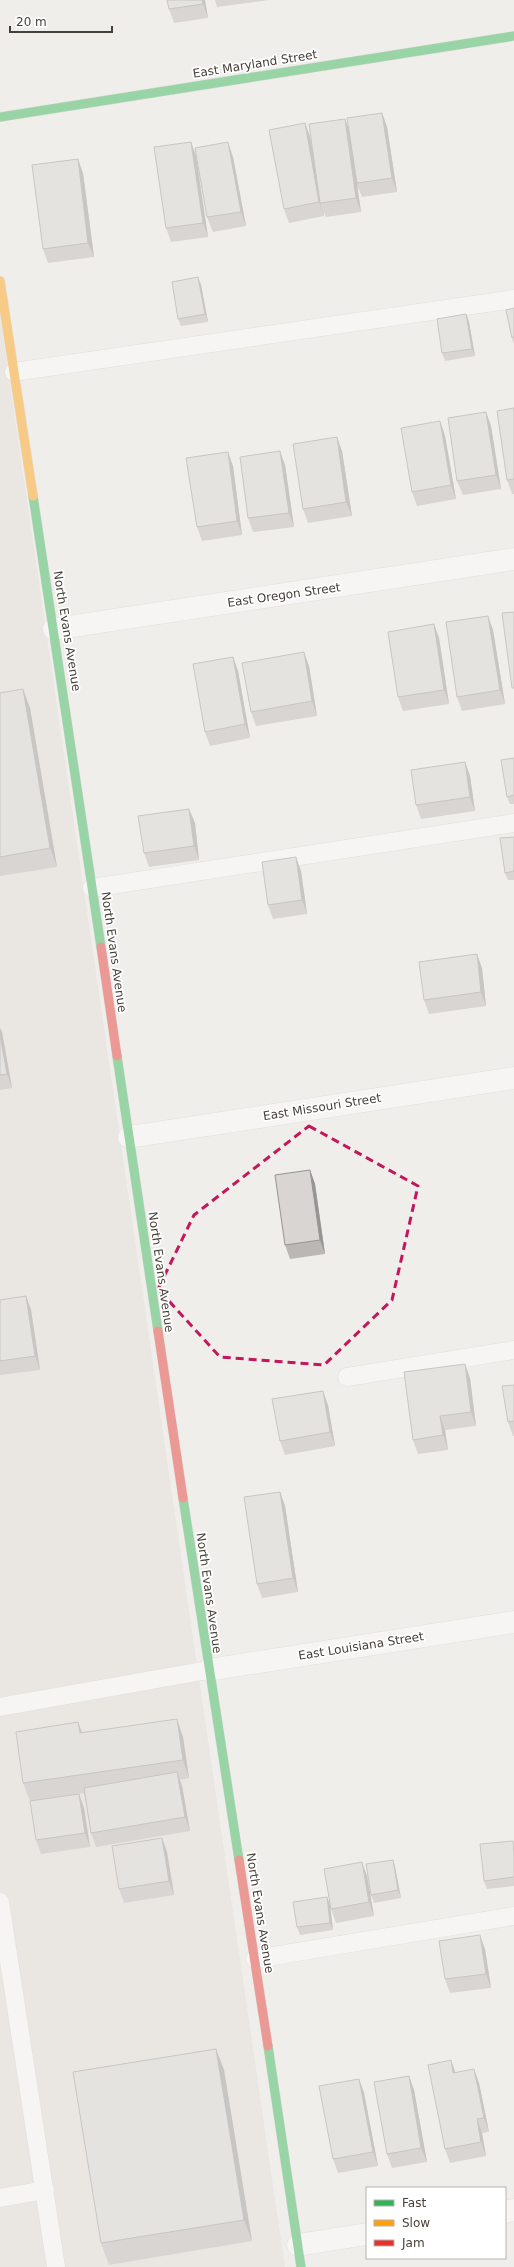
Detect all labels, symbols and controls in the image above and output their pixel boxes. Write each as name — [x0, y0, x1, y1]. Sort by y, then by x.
scale bar — [10, 8, 112, 34]
text: 20 m — [16, 15, 47, 29]
street label: East Maryland Street — [192, 47, 318, 81]
street label: North Evans Avenue — [51, 570, 83, 692]
street label: East Oregon Street — [227, 580, 342, 610]
street label: North Evans Avenue — [99, 891, 129, 1013]
street label: East Missouri Street — [262, 1091, 382, 1123]
street label: North Evans Avenue — [146, 1211, 176, 1333]
street label: North Evans Avenue — [194, 1532, 224, 1654]
street label: East Louisiana Street — [297, 1629, 425, 1663]
street label: North Evans Avenue — [244, 1852, 276, 1974]
legend — [366, 2187, 506, 2259]
text: Fast — [402, 2196, 426, 2210]
text: Slow — [402, 2216, 430, 2230]
text: Jam — [401, 2236, 425, 2250]

